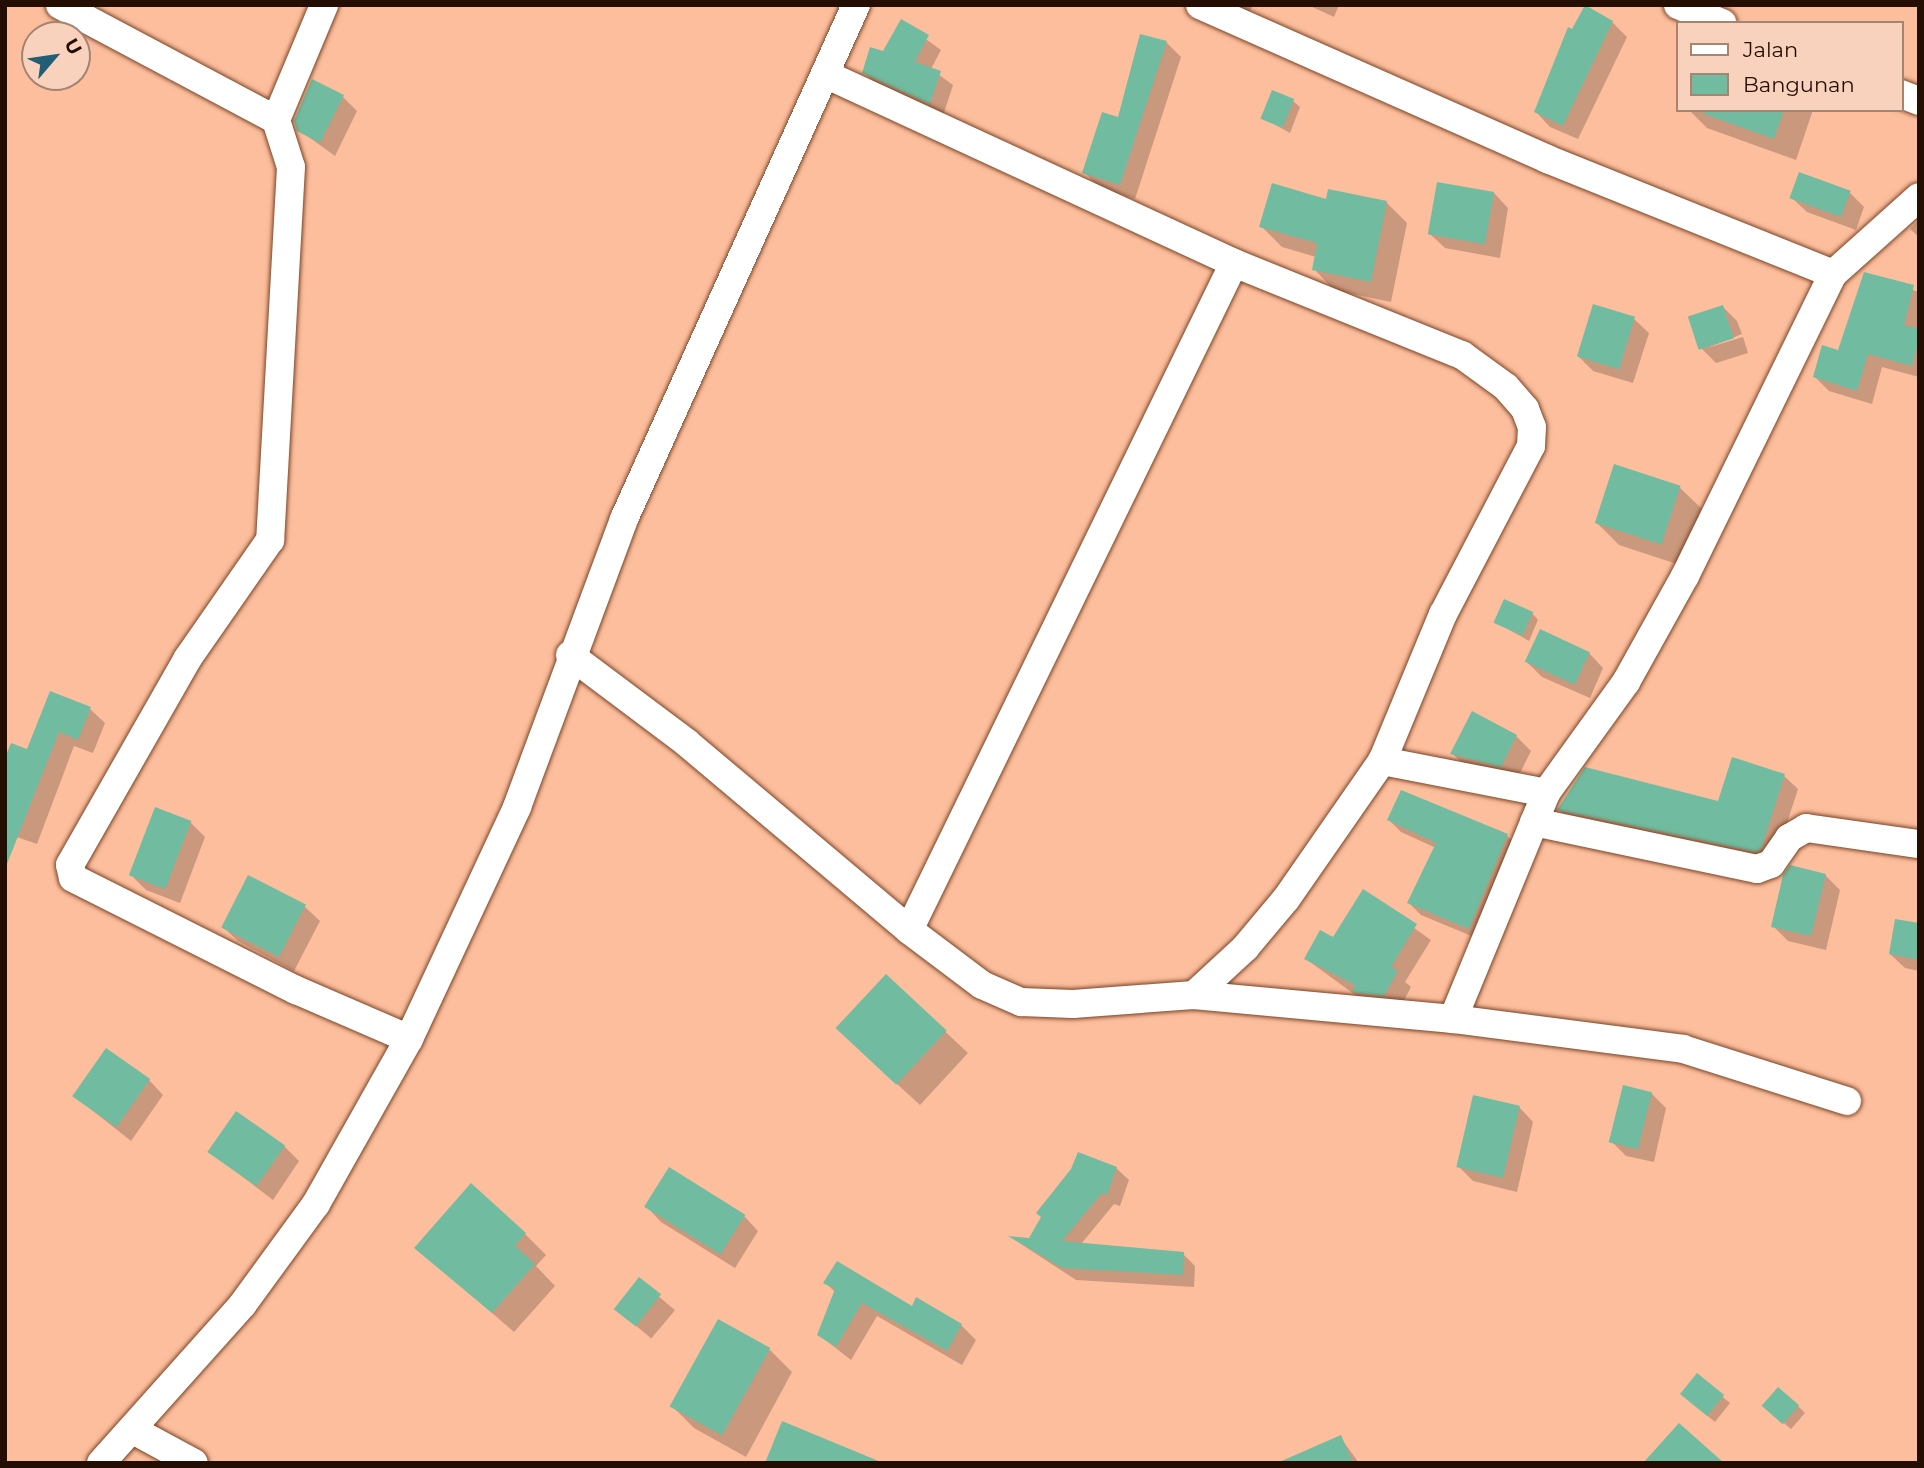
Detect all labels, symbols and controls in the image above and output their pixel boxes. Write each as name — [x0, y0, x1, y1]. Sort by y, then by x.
north arrow — [21, 21, 91, 91]
legend — [1675, 21, 1903, 112]
text: U — [59, 34, 87, 59]
text: Jalan — [1743, 37, 1798, 62]
text: Bangunan — [1743, 72, 1855, 97]

